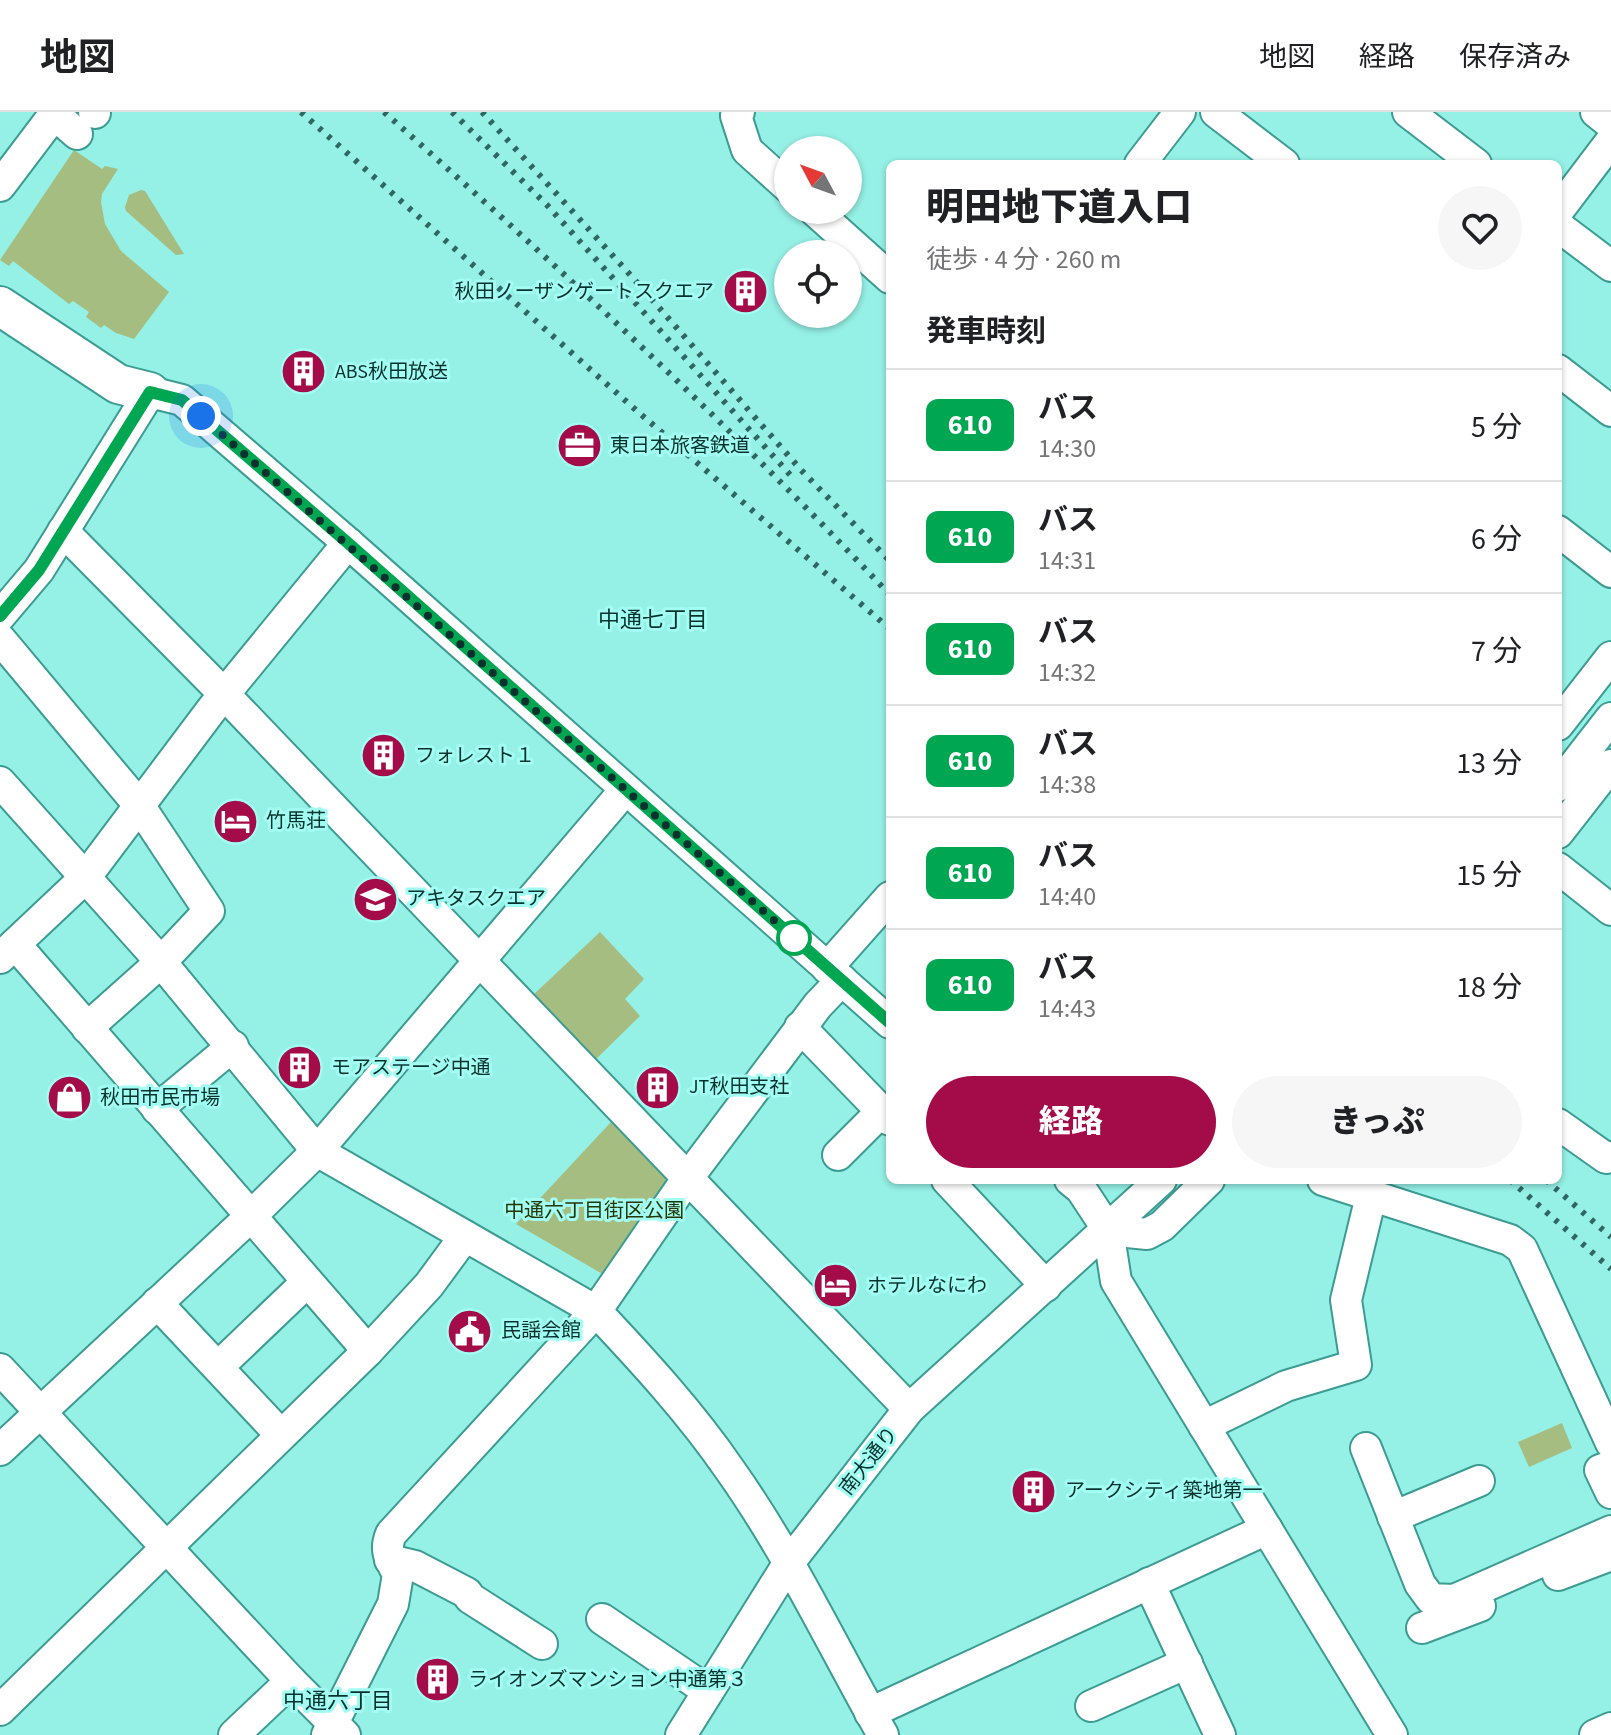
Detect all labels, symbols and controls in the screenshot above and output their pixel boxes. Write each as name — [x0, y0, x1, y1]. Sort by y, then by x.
text: 地図 — [40, 31, 116, 85]
text: 地図 — [1259, 37, 1315, 77]
text: 経路 — [1359, 37, 1415, 77]
text: 保存済み — [1459, 37, 1571, 77]
north arrow — [774, 136, 862, 224]
map controls — [774, 136, 862, 328]
text: 明田地下道入口 — [926, 181, 1192, 235]
button: heart — [1438, 186, 1522, 270]
button: locate — [774, 240, 862, 328]
text: 徒歩 · 4 分 · 260 m — [926, 241, 1121, 278]
building icon: 秋田ノーザンゲートスクエア — [721, 268, 769, 316]
place label: 秋田ノーザンゲートスクエア — [454, 278, 714, 306]
text: 発車時刻 — [926, 310, 1046, 353]
building icon: ABS秋田放送 — [280, 348, 328, 396]
place label: ABS秋田放送 — [335, 358, 448, 386]
text: バス — [1038, 387, 1098, 430]
your location — [181, 396, 221, 436]
text: 610 — [948, 405, 992, 445]
text: 5 分 — [1471, 406, 1522, 449]
office icon: 東日本旅客鉄道 — [555, 422, 603, 470]
text: 14:30 — [1038, 430, 1096, 467]
place label: 東日本旅客鉄道 — [610, 432, 750, 460]
text: バス — [1038, 499, 1098, 542]
text: 610 — [948, 517, 992, 557]
text: 6 分 — [1471, 518, 1522, 561]
text: 14:31 — [1038, 542, 1096, 579]
district label: 中通七丁目 — [598, 604, 708, 636]
text: バス — [1038, 611, 1098, 654]
text: 610 — [948, 629, 992, 669]
text: 7 分 — [1471, 630, 1522, 673]
text: 14:32 — [1038, 654, 1096, 691]
text: バス — [1038, 723, 1098, 766]
building icon: フォレスト１ — [360, 732, 408, 780]
text: 610 — [948, 741, 992, 781]
place label: フォレスト１ — [415, 742, 535, 770]
text: 13 分 — [1456, 742, 1522, 785]
text: 14:38 — [1038, 766, 1096, 803]
hotel icon: 竹馬荘 — [211, 797, 259, 845]
place label: 竹馬荘 — [266, 807, 326, 835]
text: バス — [1038, 835, 1098, 878]
text: 610 — [948, 853, 992, 893]
text: 15 分 — [1456, 854, 1522, 897]
school or university icon: アキタスクエア — [351, 875, 399, 923]
text: 14:40 — [1038, 878, 1096, 915]
place label: アキタスクエア — [406, 885, 546, 913]
unlabelled marker — [777, 921, 811, 955]
text: バス — [1038, 947, 1098, 990]
text: 610 — [948, 965, 992, 1005]
text: 18 分 — [1456, 966, 1522, 1009]
text: 14:43 — [1038, 990, 1096, 1027]
building icon: モアステージ中通 — [276, 1044, 324, 1092]
place label: モアステージ中通 — [331, 1054, 491, 1082]
building icon: JT秋田支社 — [634, 1063, 682, 1111]
place label: JT秋田支社 — [689, 1073, 789, 1101]
shop icon: 秋田市民市場 — [45, 1074, 93, 1122]
button: 経路 — [926, 1076, 1216, 1168]
button: きっぷ — [1232, 1076, 1522, 1168]
place label: 秋田市民市場 — [100, 1084, 220, 1112]
park label: 中通六丁目街区公園 — [504, 1197, 684, 1225]
hotel icon: ホテルなにわ — [812, 1262, 860, 1310]
place label: ホテルなにわ — [867, 1272, 987, 1300]
public building icon: 民謡会館 — [446, 1307, 494, 1355]
place label: 民謡会館 — [501, 1317, 581, 1345]
street label: 南大通り — [833, 1421, 905, 1501]
building icon: アークシティ築地第一 — [1010, 1467, 1058, 1515]
place label: アークシティ築地第一 — [1065, 1477, 1263, 1505]
building icon: ライオンズマンション中通第３ — [413, 1656, 461, 1704]
place label: ライオンズマンション中通第３ — [468, 1666, 748, 1694]
district label: 中通六丁目 — [283, 1685, 393, 1717]

